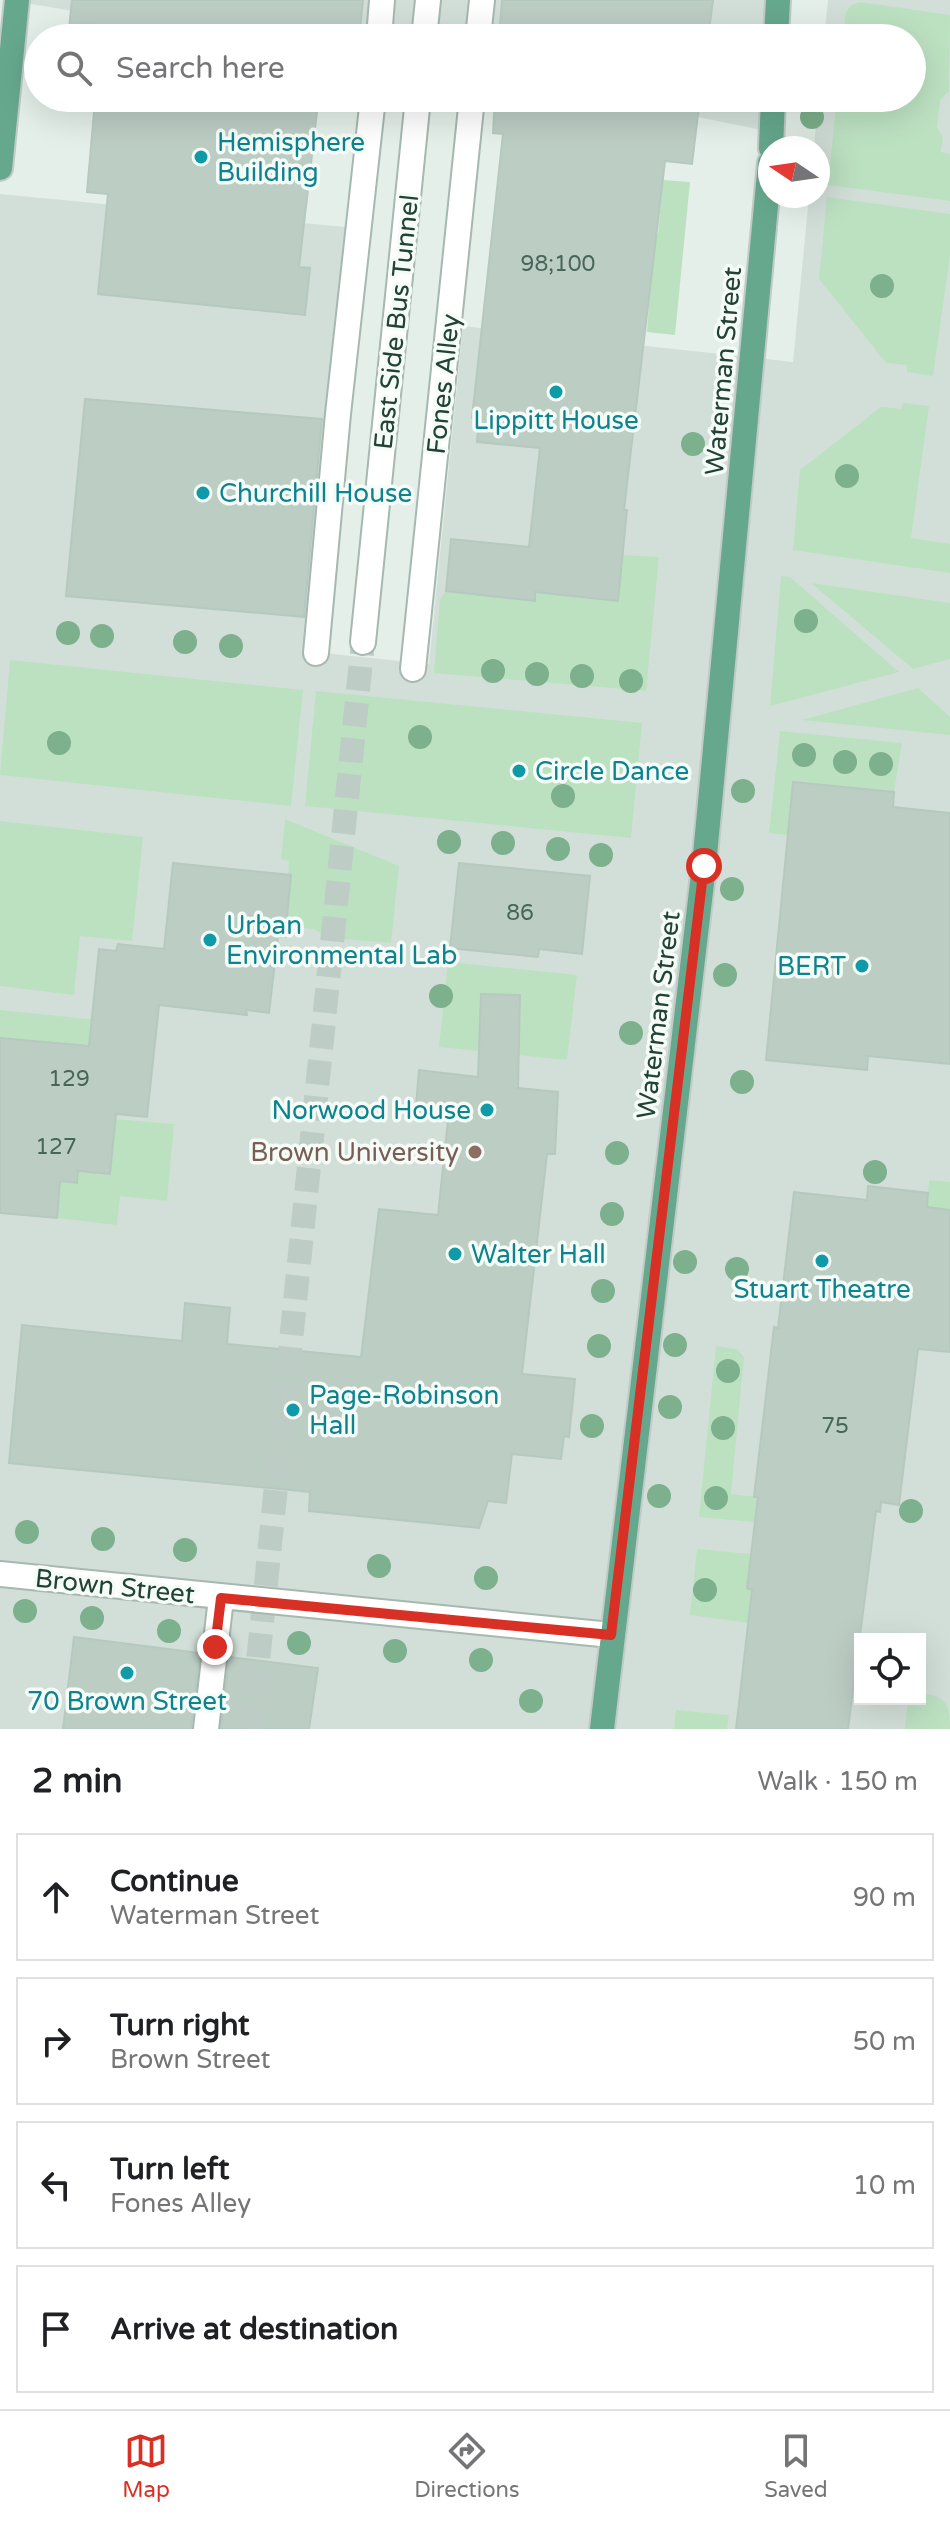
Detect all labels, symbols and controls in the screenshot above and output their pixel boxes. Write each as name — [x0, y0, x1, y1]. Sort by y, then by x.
search box — [24, 24, 926, 112]
icon: search — [52, 46, 96, 90]
text: Search here — [116, 50, 285, 87]
place label: Hemisphere Building — [217, 127, 365, 188]
north arrow — [758, 136, 830, 208]
marker: Hemisphere Building — [192, 148, 210, 166]
street label: East Side Bus Tunnel — [368, 193, 425, 451]
house number: 98;100 — [521, 251, 595, 277]
street label: Waterman Street — [699, 265, 748, 477]
street label: Fones Alley — [421, 312, 466, 456]
marker: Lippitt House — [547, 383, 565, 401]
place label: Lippitt House — [473, 405, 639, 436]
place label: Churchill House — [219, 478, 412, 509]
marker: Churchill House — [194, 484, 212, 502]
place label: Circle Dance — [535, 756, 689, 787]
marker: Circle Dance — [510, 762, 528, 780]
route start — [686, 848, 722, 884]
house number: 86 — [506, 900, 534, 926]
street label: Waterman Street — [630, 909, 687, 1121]
place label: Urban Environmental Lab — [226, 910, 457, 971]
marker: Urban Environmental Lab — [201, 931, 219, 949]
place label: BERT — [777, 951, 846, 982]
marker: BERT — [853, 957, 871, 975]
house number: 129 — [48, 1066, 90, 1092]
place label: Norwood House — [271, 1095, 471, 1126]
marker: Norwood House — [478, 1101, 496, 1119]
house number: 127 — [35, 1134, 77, 1160]
place label: Brown University — [250, 1137, 459, 1168]
marker: Brown University — [466, 1143, 484, 1161]
place label: Walter Hall — [471, 1239, 606, 1270]
marker: Walter Hall — [446, 1245, 464, 1263]
marker: Stuart Theatre — [813, 1252, 831, 1270]
place label: Stuart Theatre — [733, 1274, 911, 1305]
place label: Page-Robinson Hall — [309, 1380, 499, 1441]
marker: Page-Robinson Hall — [284, 1401, 302, 1419]
house number: 75 — [821, 1413, 849, 1439]
street label: Brown Street — [34, 1563, 196, 1610]
route end — [197, 1629, 233, 1665]
map controls — [854, 1633, 926, 1705]
button: locate — [854, 1633, 926, 1705]
marker: 70 Brown Street — [118, 1664, 136, 1682]
place label: 70 Brown Street — [27, 1686, 227, 1717]
text: 2 min — [32, 1761, 123, 1802]
text: Walk · 150 m — [758, 1766, 918, 1797]
text: Continue — [110, 1863, 239, 1900]
icon: ahead — [34, 1875, 78, 1919]
text: 90 m — [853, 1882, 916, 1913]
text: Waterman Street — [110, 1900, 319, 1931]
text: Turn right — [110, 2007, 250, 2044]
icon: right — [34, 2019, 78, 2063]
text: 50 m — [853, 2026, 916, 2057]
text: Brown Street — [110, 2044, 271, 2075]
text: Turn left — [110, 2151, 229, 2188]
icon: left — [34, 2163, 78, 2207]
text: 10 m — [853, 2170, 916, 2201]
text: Fones Alley — [110, 2188, 251, 2219]
icon: arrive — [34, 2307, 78, 2351]
text: Arrive at destination — [110, 2311, 398, 2348]
tab: Map — [122, 2429, 170, 2503]
tab: Directions — [414, 2429, 520, 2503]
tab: Saved — [764, 2429, 828, 2503]

